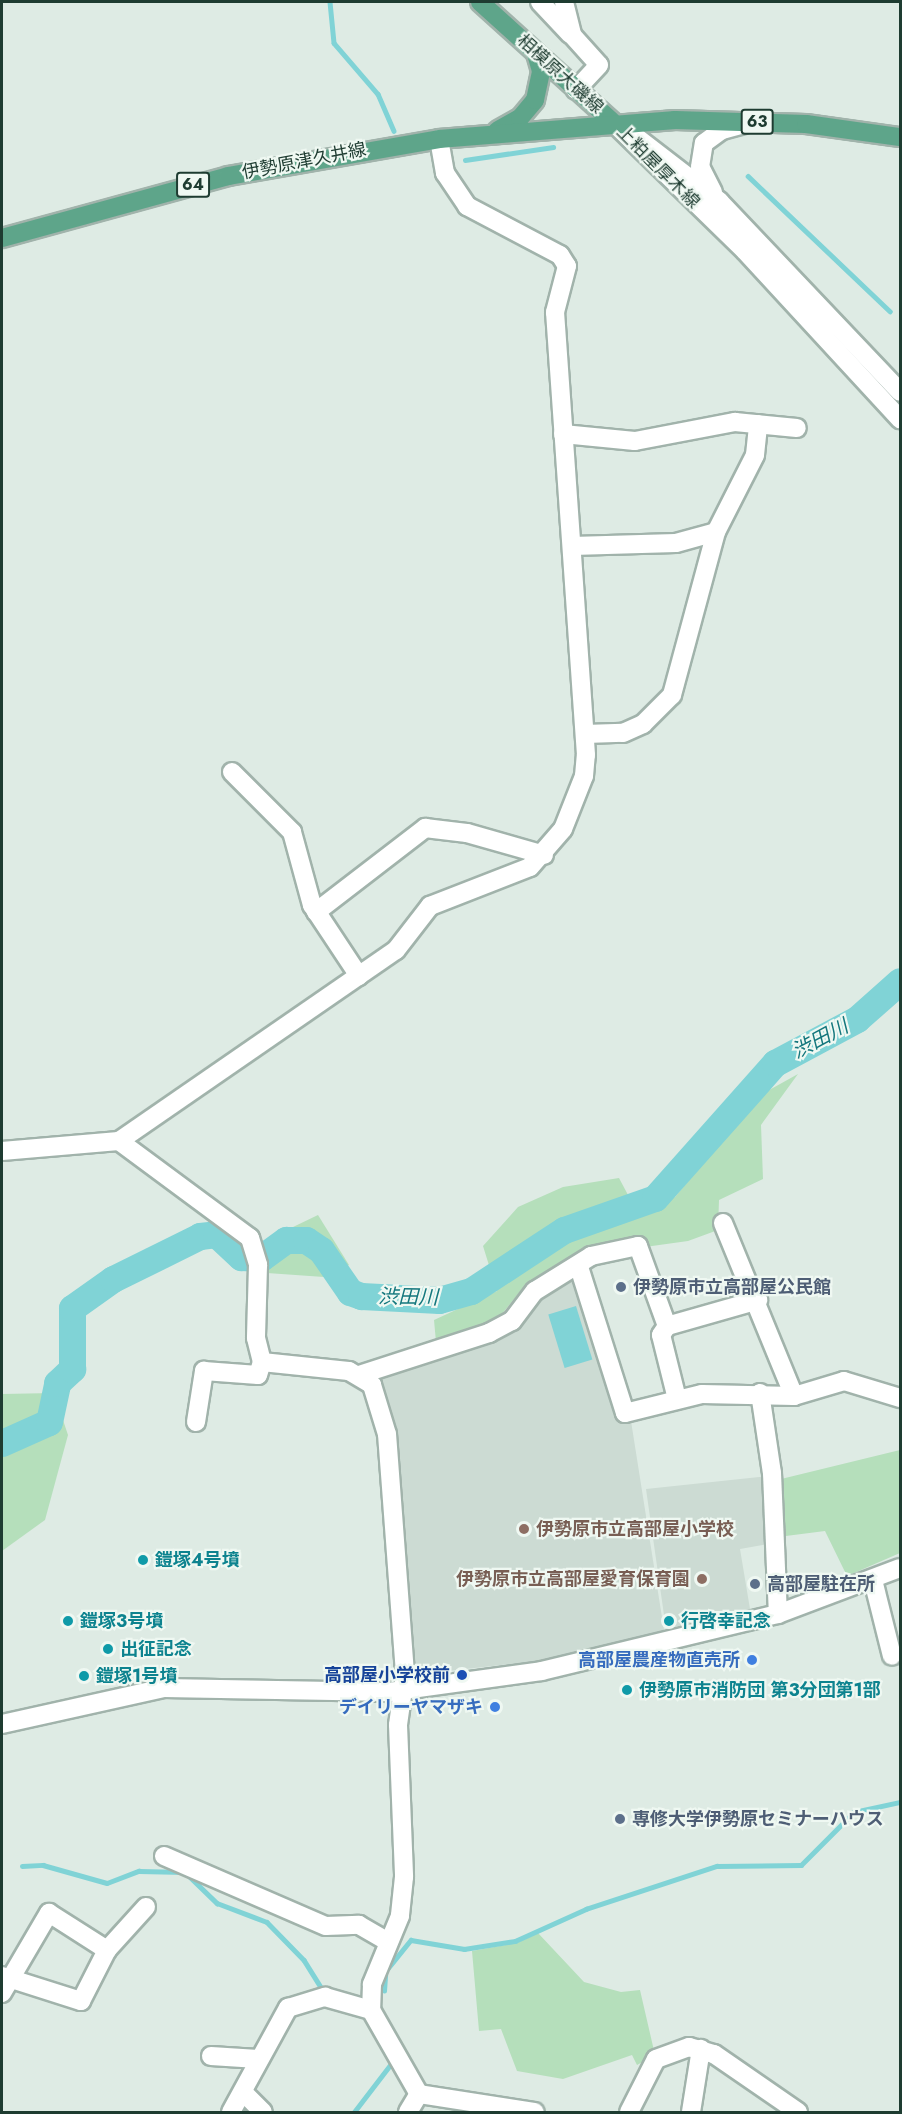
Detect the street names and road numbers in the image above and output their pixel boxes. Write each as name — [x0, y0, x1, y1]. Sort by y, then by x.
street label: 相模原大磯線 — [513, 30, 607, 118]
road number: 63 — [740, 109, 774, 135]
street label: 上粕屋厚木線 — [612, 121, 704, 213]
street label: 伊勢原津久井線 — [240, 138, 368, 184]
road number: 64 — [175, 172, 211, 198]

